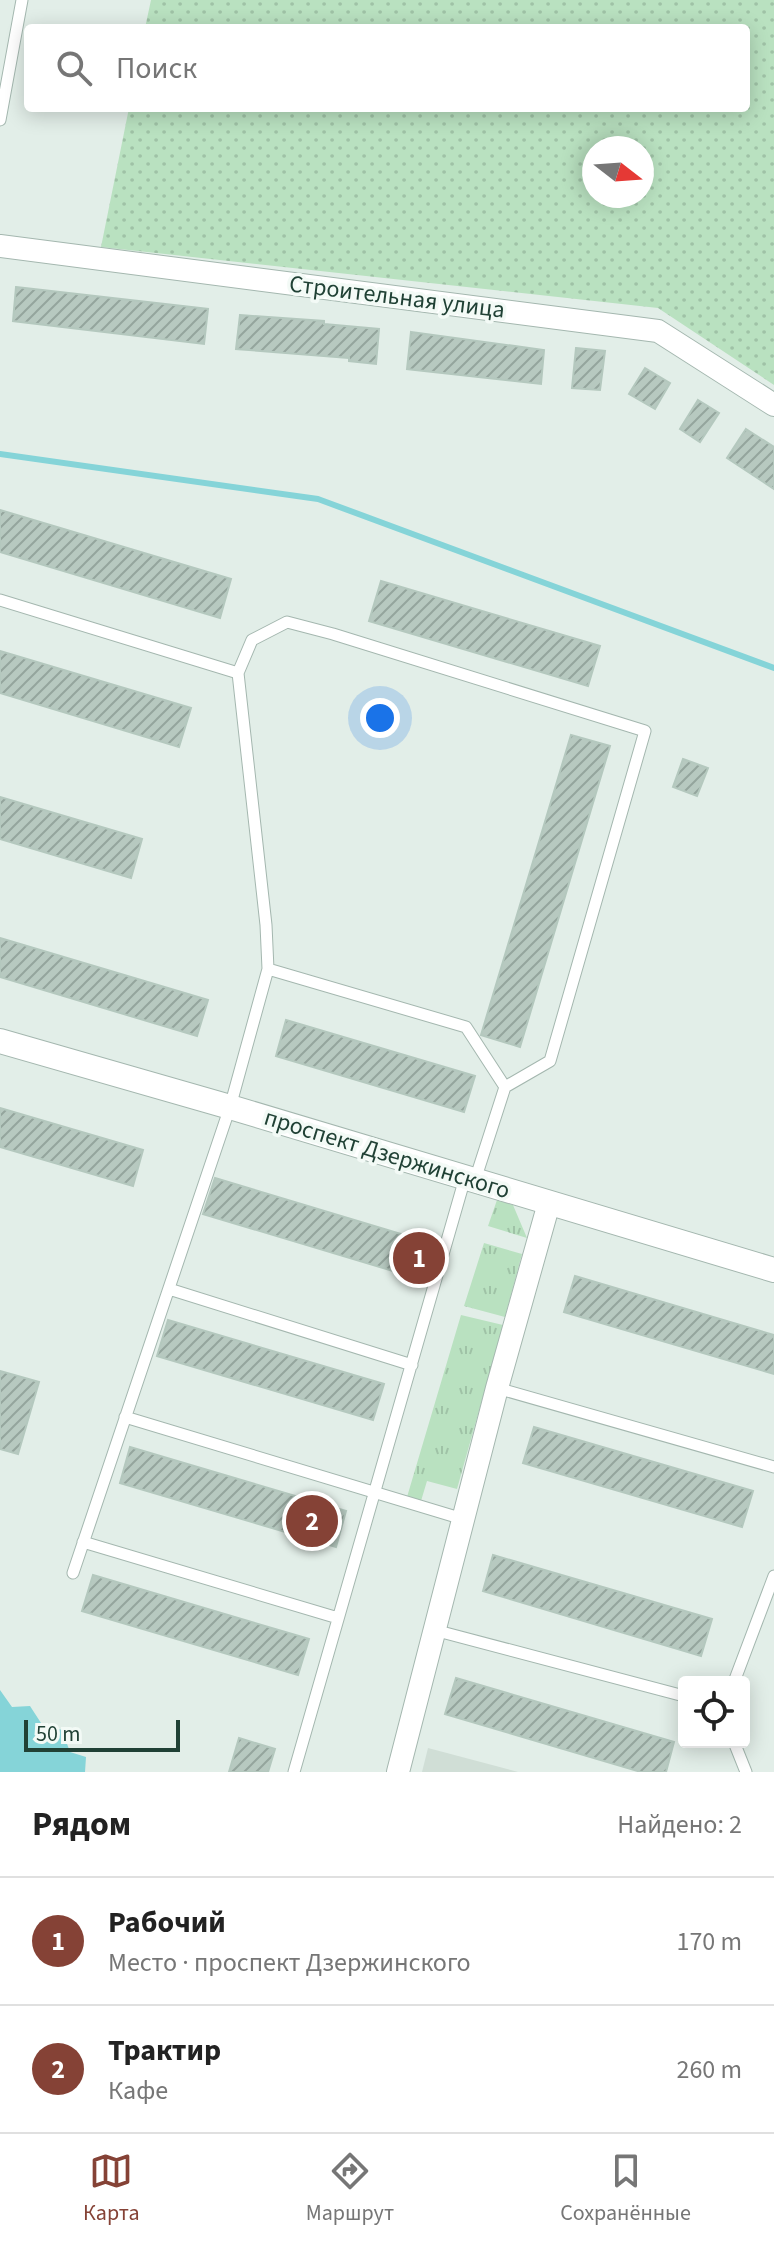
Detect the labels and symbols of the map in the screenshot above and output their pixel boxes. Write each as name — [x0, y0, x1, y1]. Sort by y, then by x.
north arrow — [582, 136, 654, 208]
street label: Строительная улица — [287, 266, 507, 328]
your location — [360, 698, 400, 738]
street label: проспект Дзержинского — [260, 1100, 514, 1208]
pin: 1 — [393, 1228, 445, 1288]
pin: 2 — [286, 1491, 338, 1551]
scale bar — [24, 1716, 180, 1752]

